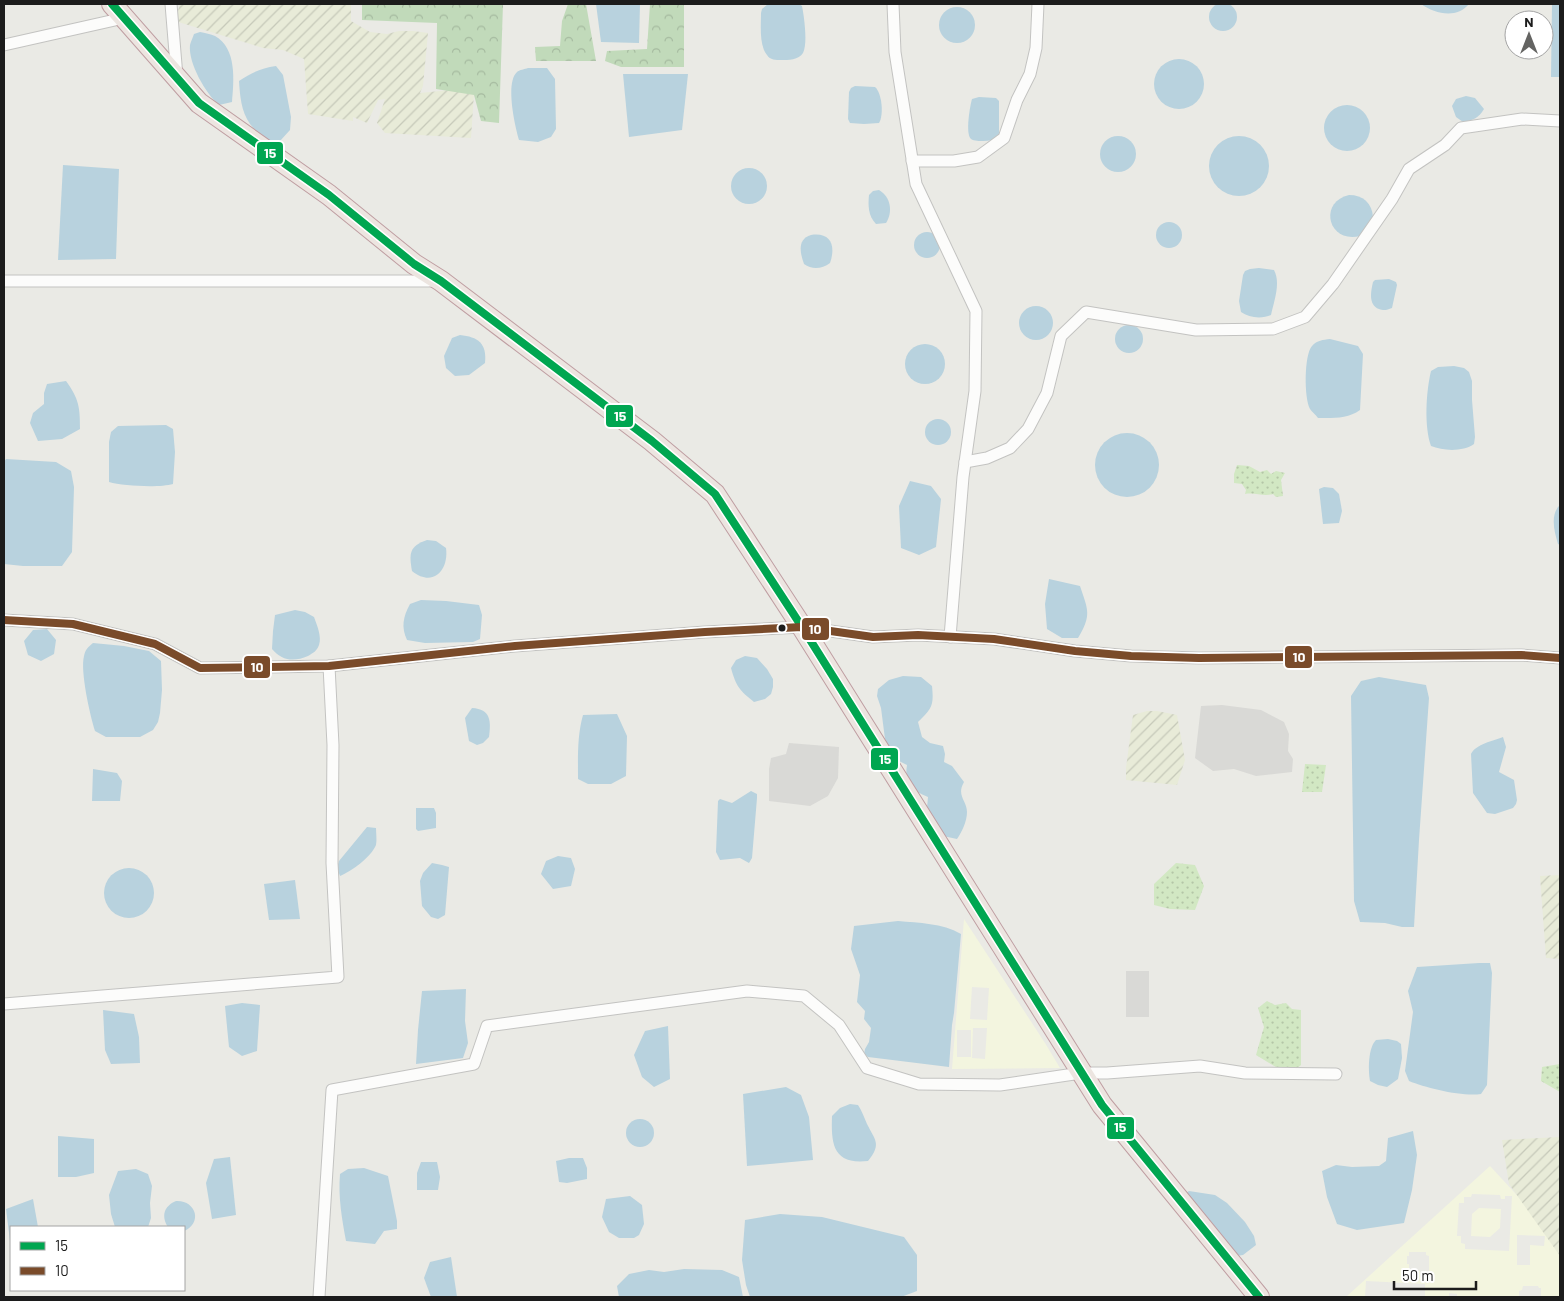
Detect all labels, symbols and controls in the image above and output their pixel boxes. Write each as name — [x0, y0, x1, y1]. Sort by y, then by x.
north arrow — [1504, 10, 1554, 60]
text: N — [1524, 13, 1534, 30]
line badge: 15 — [256, 141, 284, 165]
text: 15 — [264, 144, 277, 161]
line badge: 15 — [605, 404, 634, 428]
text: 15 — [614, 407, 627, 424]
line badge: 10 — [801, 617, 830, 641]
text: 10 — [809, 620, 821, 637]
unlabelled marker — [777, 623, 787, 633]
line badge: 10 — [1284, 645, 1313, 669]
text: 10 — [1293, 648, 1305, 665]
line badge: 10 — [243, 655, 271, 679]
text: 10 — [251, 658, 263, 675]
line badge: 15 — [870, 747, 899, 771]
text: 15 — [879, 750, 892, 767]
line badge: 15 — [1106, 1116, 1135, 1140]
text: 15 — [1114, 1118, 1127, 1135]
legend — [10, 1226, 185, 1291]
text: 15 — [55, 1236, 68, 1254]
scale bar — [1394, 1258, 1476, 1290]
text: 10 — [55, 1261, 69, 1279]
text: 50 m — [1402, 1266, 1434, 1284]

